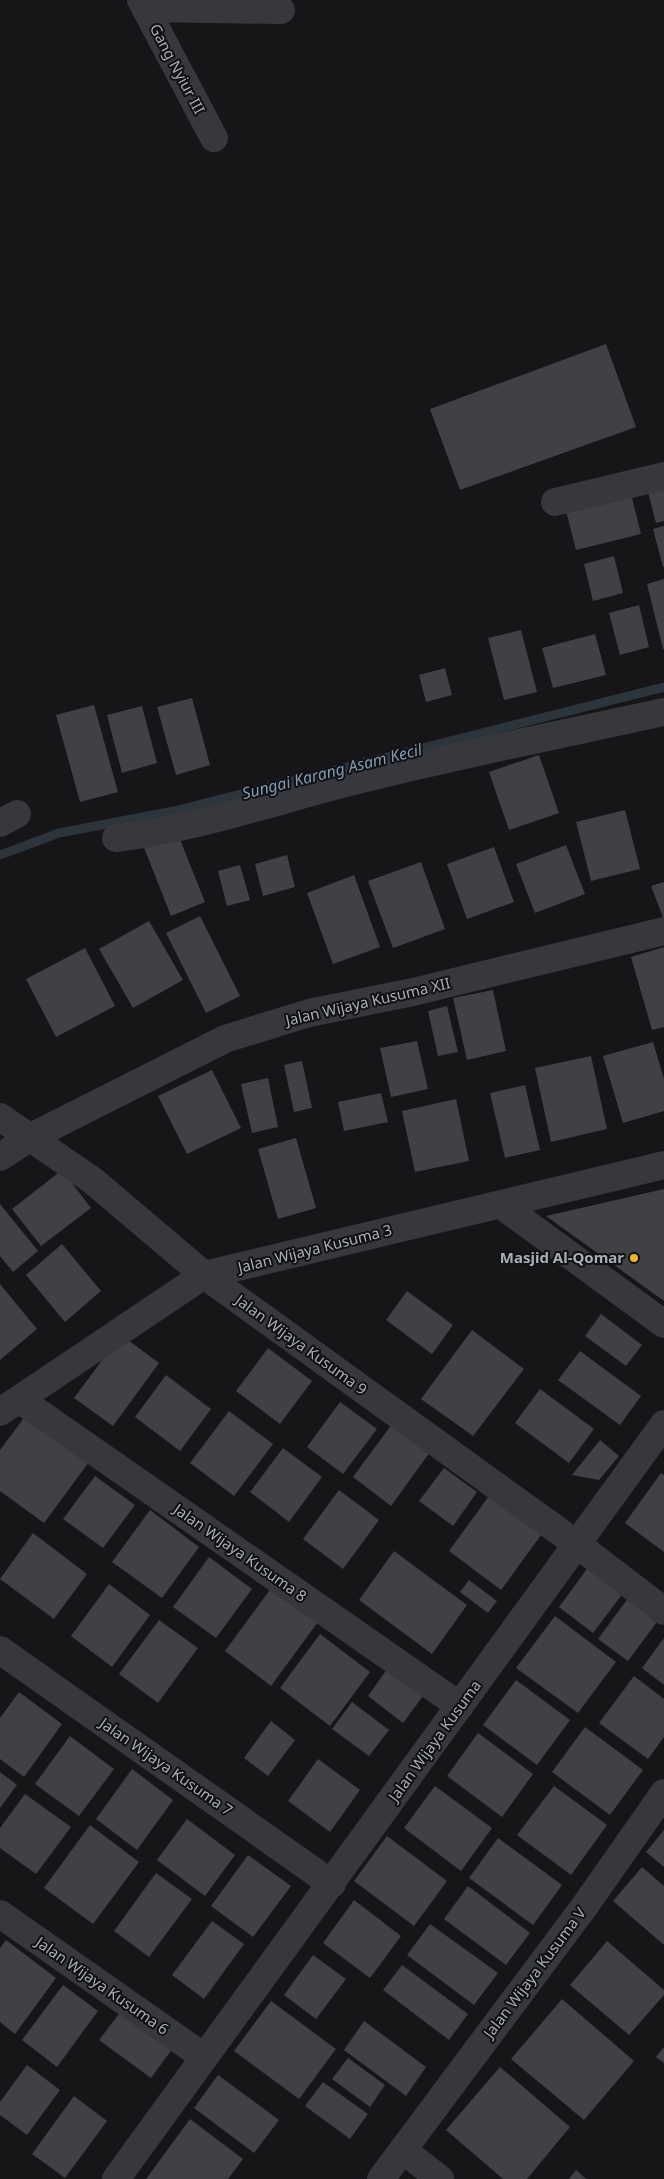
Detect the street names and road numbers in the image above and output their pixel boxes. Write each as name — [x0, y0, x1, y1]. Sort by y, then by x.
street label: Gang Nyiur III — [146, 20, 210, 117]
street label: Jalan Wijaya Kusuma XII — [282, 972, 452, 1030]
street label: Jalan Wijaya Kusuma 3 — [234, 1219, 394, 1277]
street label: Jalan Wijaya Kusuma 9 — [230, 1288, 371, 1399]
street label: Jalan Wijaya Kusuma 8 — [168, 1498, 311, 1606]
street label: Jalan Wijaya Kusuma — [382, 1676, 485, 1807]
street label: Jalan Wijaya Kusuma 7 — [94, 1712, 237, 1820]
street label: Jalan Wijaya Kusuma V — [477, 1903, 590, 2043]
street label: Jalan Wijaya Kusuma 6 — [30, 1931, 173, 2039]

